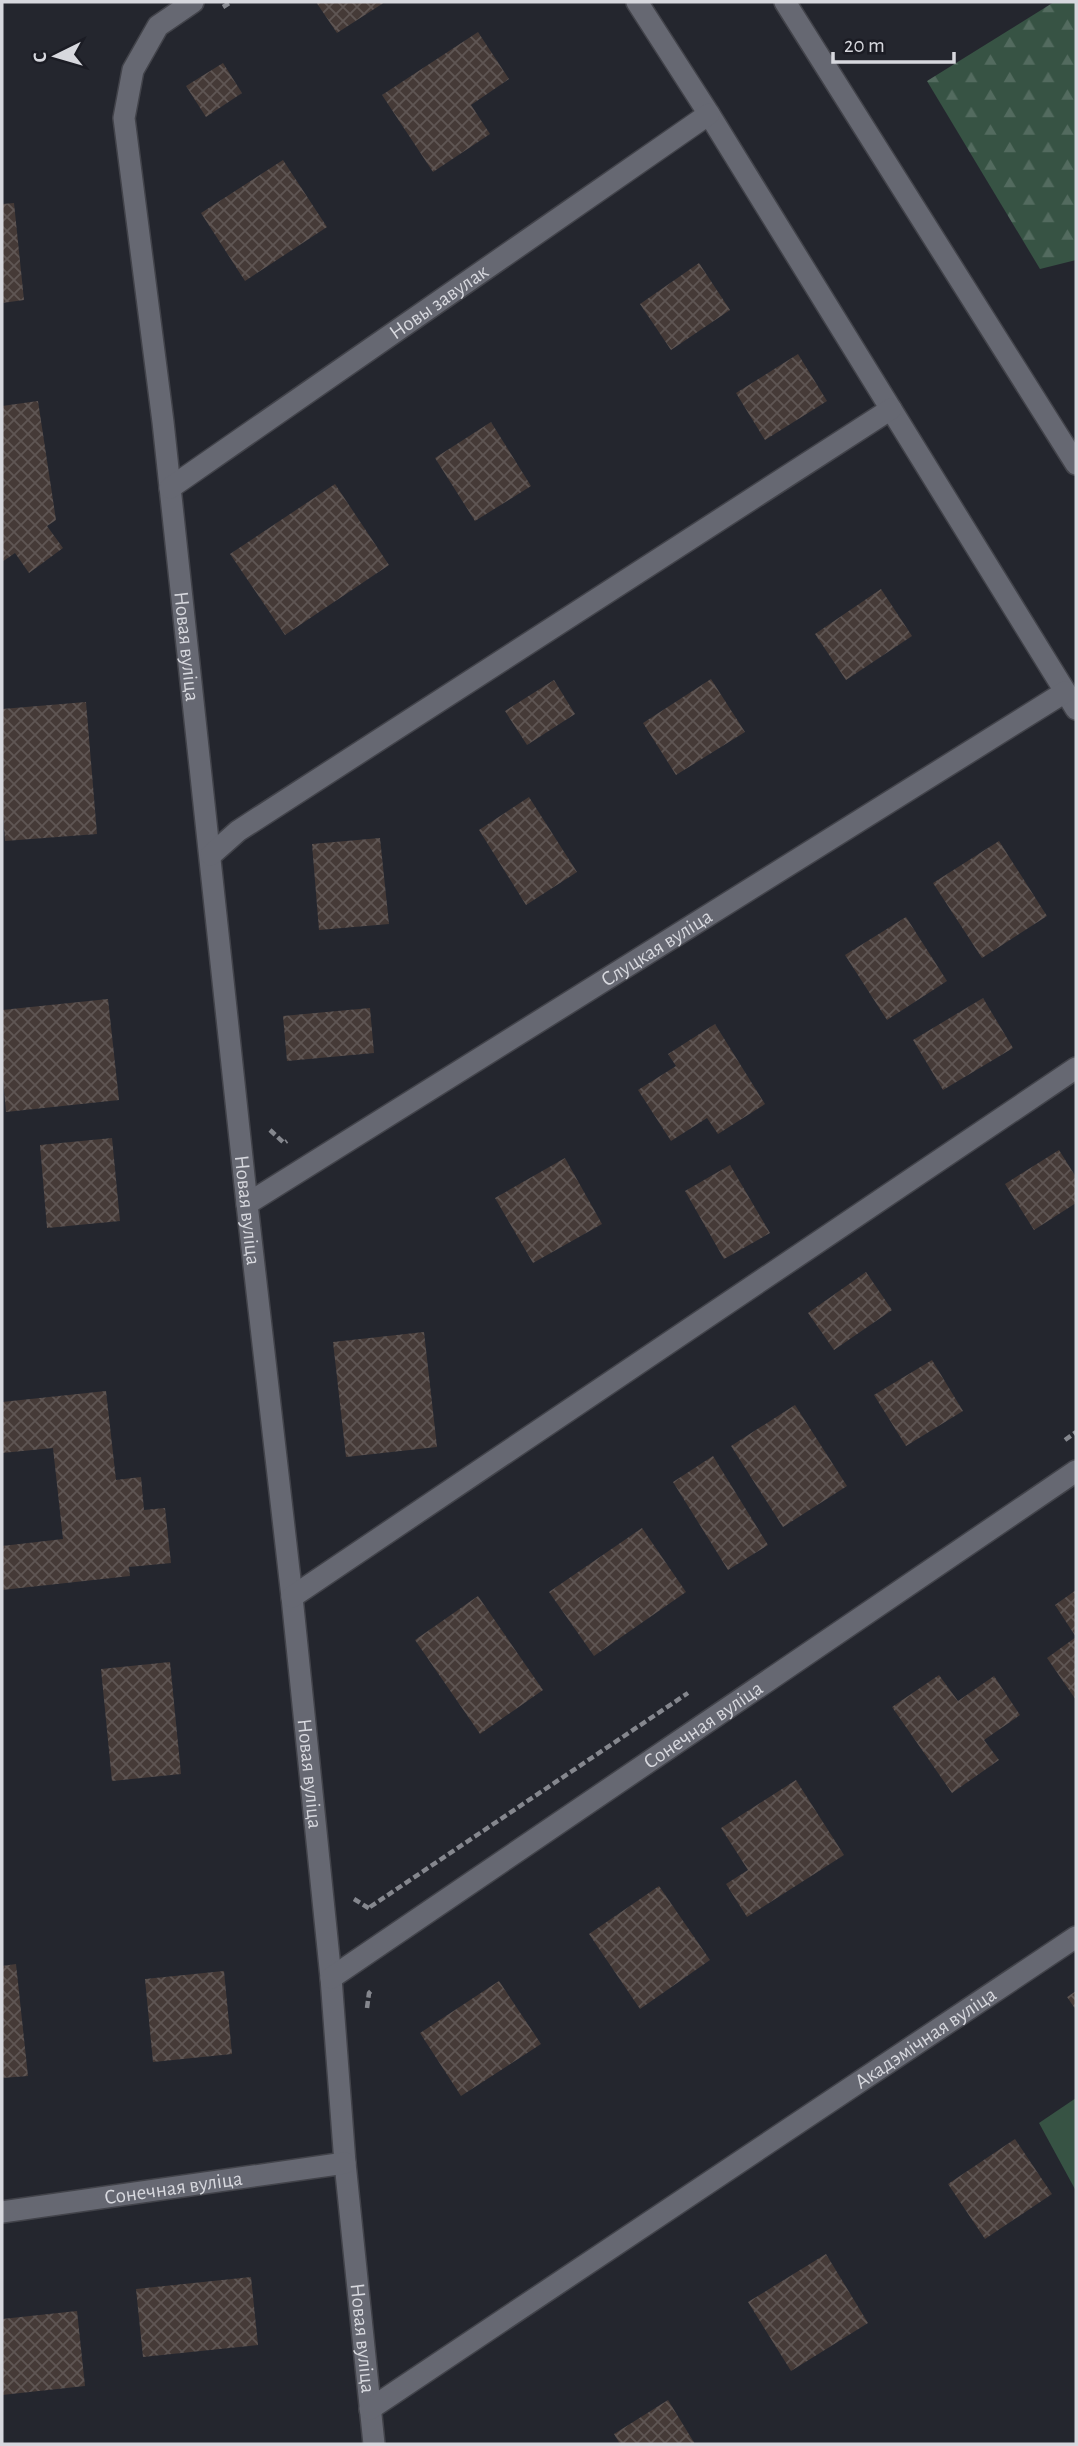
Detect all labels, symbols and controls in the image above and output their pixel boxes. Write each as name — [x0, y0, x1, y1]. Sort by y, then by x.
north arrow — [21, 21, 91, 91]
scale bar — [833, 21, 954, 65]
text: 20 m — [844, 35, 885, 56]
text: С — [31, 51, 50, 63]
street label: Новы завулак — [386, 260, 493, 343]
street label: Новая вуліца — [170, 590, 203, 703]
street label: Слуцкая вуліца — [597, 905, 716, 991]
street label: Новая вуліца — [231, 1154, 264, 1267]
street label: Сонечная вуліца — [640, 1677, 767, 1773]
street label: Новая вуліца — [294, 1718, 326, 1830]
street label: Акадэмічная вуліца — [851, 1983, 1001, 2093]
street label: Сонечная вуліца — [103, 2168, 244, 2208]
street label: Новая вуліца — [346, 2282, 379, 2395]

